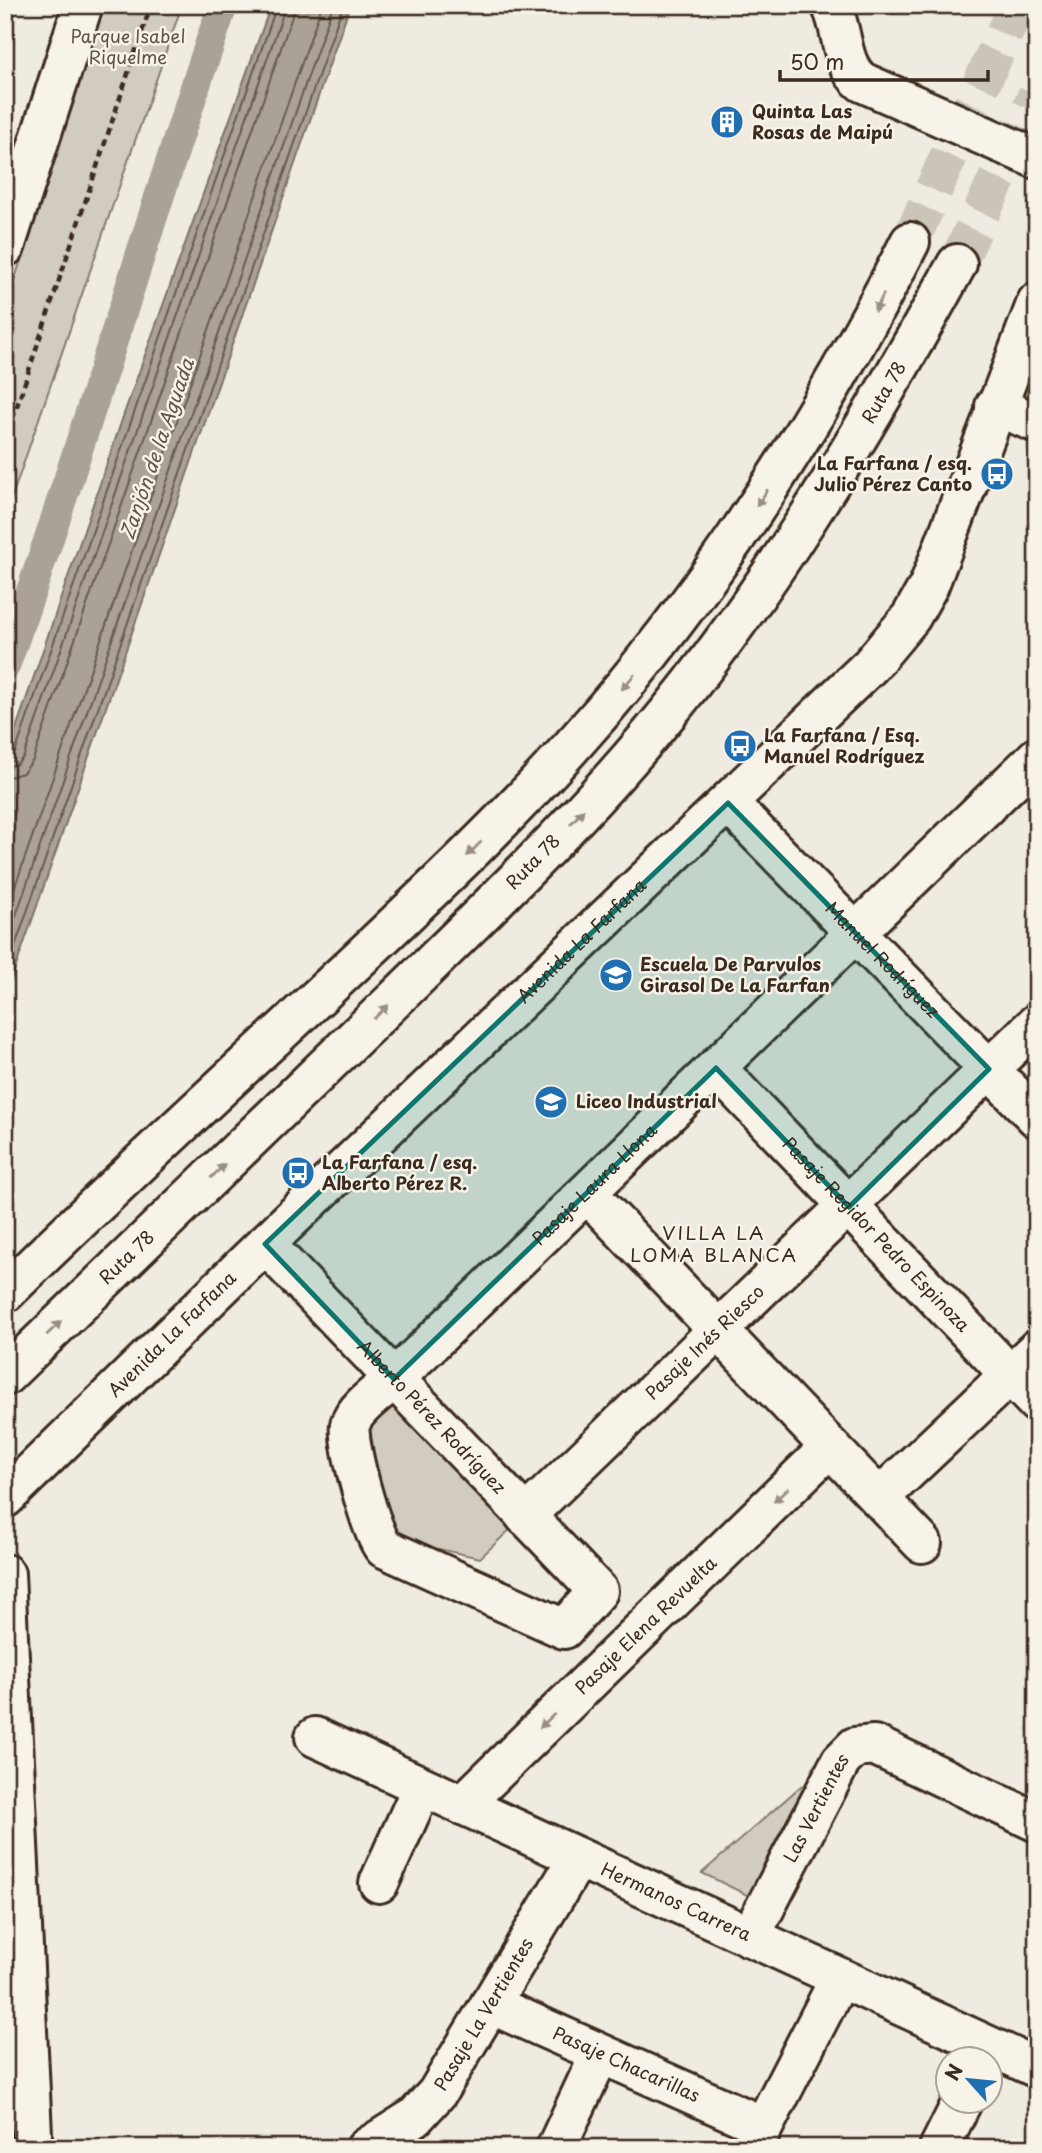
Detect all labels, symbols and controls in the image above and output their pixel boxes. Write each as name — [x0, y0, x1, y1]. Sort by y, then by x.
park label: Parque Isabel Riquelme — [71, 22, 185, 70]
scale bar — [780, 38, 988, 82]
text: 50 m — [790, 45, 844, 77]
place label: Quinta Las Rosas de Maipú — [752, 97, 893, 145]
building icon: Quinta Las Rosas de Maipú — [708, 103, 746, 141]
one-way arrow — [874, 293, 885, 313]
water label: Zanjón de la Aguada — [112, 354, 200, 543]
street label: Ruta 78 — [854, 356, 912, 428]
place label: La Farfana / esq. Julio Pérez Canto — [814, 449, 972, 497]
bus stop icon: La Farfana / esq. Julio Pérez Canto — [978, 455, 1016, 493]
one-way arrow — [755, 489, 769, 507]
one-way arrow — [621, 673, 636, 690]
place label: La Farfana / Esq. Manuel Rodríguez — [764, 721, 925, 769]
bus stop icon: La Farfana / Esq. Manuel Rodríguez — [721, 727, 759, 765]
one-way arrow — [569, 808, 585, 826]
street label: Ruta 78 — [499, 827, 566, 895]
one-way arrow — [466, 840, 483, 856]
street label: Avenida La Farfana — [510, 871, 652, 1008]
street label: Manuel Rodríguez — [820, 895, 947, 1024]
place label: Escuela De Parvulos Girasol De La Farfan — [640, 950, 830, 998]
school or university icon: Escuela De Parvulos Girasol De La Farfan — [597, 956, 635, 994]
one-way arrow — [373, 1004, 390, 1021]
school or university icon: Liceo Industrial — [532, 1083, 570, 1121]
place label: Liceo Industrial — [576, 1087, 717, 1114]
street label: Pasaje Laura Llona — [525, 1116, 663, 1251]
street label: Pasaje Regidor Pedro Espinoza — [777, 1130, 978, 1338]
place label: La Farfana / esq. Alberto Pérez R. — [322, 1148, 477, 1196]
bus stop icon: La Farfana / esq. Alberto Pérez R. — [279, 1154, 317, 1192]
one-way arrow — [209, 1163, 226, 1179]
district label: VILLA LA LOMA BLANCA — [630, 1218, 798, 1268]
street label: Ruta 78 — [92, 1223, 160, 1290]
street label: Avenida La Farfana — [101, 1264, 242, 1402]
street label: Pasaje Inés Riesco — [638, 1278, 770, 1405]
one-way arrow — [45, 1321, 62, 1337]
street label: Alberto Pérez Rodríguez — [352, 1333, 513, 1500]
one-way arrow — [773, 1486, 790, 1502]
street label: Pasaje Elena Revuelta — [568, 1549, 723, 1700]
one-way arrow — [539, 1713, 556, 1730]
street label: Las Vertientes — [776, 1746, 854, 1867]
street label: Hermanos Carrera — [597, 1855, 756, 1947]
street label: Pasaje La Vertientes — [427, 1932, 539, 2095]
street label: Pasaje Chacarillas — [549, 2019, 704, 2108]
north arrow — [934, 2044, 1004, 2114]
text: N — [937, 2059, 969, 2085]

